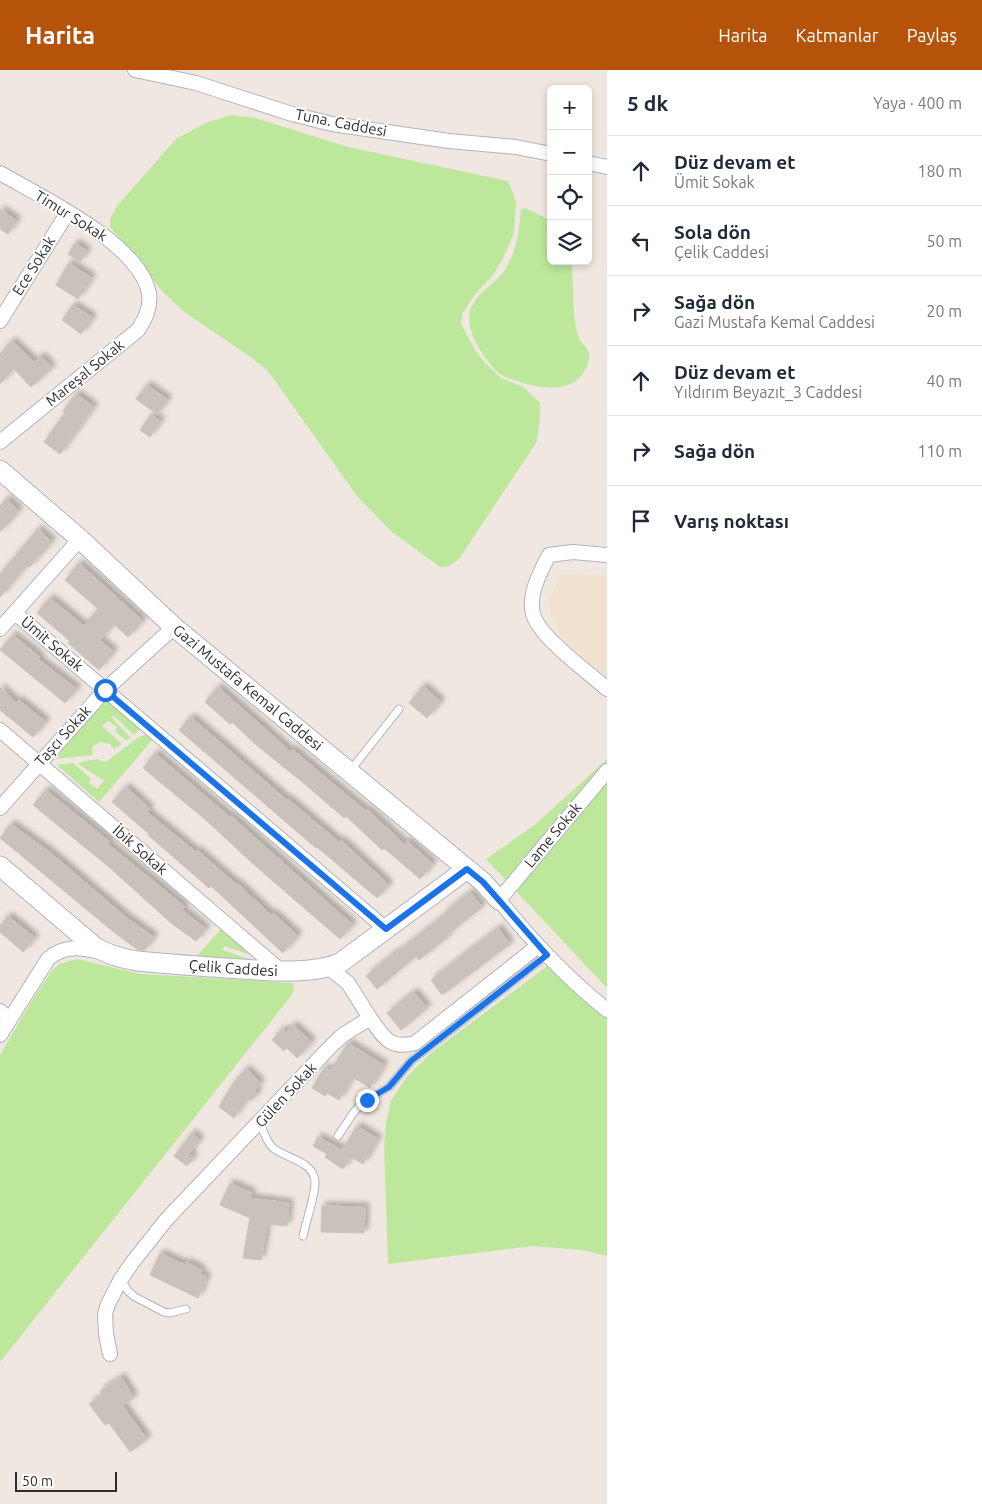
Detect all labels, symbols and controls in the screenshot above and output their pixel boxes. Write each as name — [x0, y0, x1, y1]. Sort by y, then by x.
text: Harita — [25, 22, 95, 49]
text: Harita — [718, 25, 768, 45]
text: Katmanlar — [796, 25, 879, 45]
text: Paylaş — [907, 25, 957, 45]
map controls — [547, 85, 592, 265]
button: + — [547, 85, 592, 130]
text: 5 dk — [627, 91, 668, 115]
text: Yaya · 400 m — [873, 94, 962, 112]
street label: Tuna. Caddesi — [294, 105, 388, 140]
button: − — [547, 130, 592, 175]
text: Düz devam et — [674, 151, 795, 173]
icon: ahead — [627, 157, 655, 185]
text: 180 m — [917, 162, 962, 180]
text: Ümit Sokak — [674, 173, 755, 191]
button: locate — [547, 175, 592, 220]
street label: Timur Sokak — [32, 187, 111, 245]
button: layers — [547, 220, 592, 265]
text: Sola dön — [674, 221, 751, 243]
icon: left — [627, 227, 655, 255]
text: 50 m — [926, 232, 962, 250]
street label: Ece Sokak — [9, 233, 59, 298]
text: Çelik Caddesi — [674, 243, 769, 261]
text: Sağa dön — [674, 291, 755, 313]
icon: right — [627, 297, 655, 325]
text: 20 m — [926, 302, 962, 320]
text: Gazi Mustafa Kemal Caddesi — [674, 313, 875, 331]
street label: Mareşal Sokak — [42, 336, 128, 409]
text: Düz devam et — [674, 361, 795, 383]
icon: ahead — [627, 367, 655, 395]
text: 40 m — [926, 372, 962, 390]
text: Yıldırım Beyazıt_3 Caddesi — [674, 383, 862, 401]
icon: right — [627, 437, 655, 465]
text: Sağa dön — [674, 440, 755, 462]
text: 110 m — [917, 442, 962, 460]
icon: arrive — [627, 507, 655, 535]
text: Varış noktası — [674, 510, 789, 532]
street label: Ümit Sokak — [18, 613, 87, 675]
street label: Gazi Mustafa Kemal Caddesi — [170, 621, 326, 754]
route start — [94, 679, 117, 702]
street label: Taşcı Sokak — [31, 702, 94, 769]
street label: Lame Sokak — [521, 798, 585, 871]
street label: İbik Sokak — [110, 821, 171, 878]
street label: Çelik Caddesi — [188, 956, 278, 979]
street label: Gülen Sokak — [251, 1058, 320, 1131]
route end — [356, 1089, 379, 1112]
scale bar — [15, 1469, 118, 1492]
text: 50 m — [22, 1473, 53, 1489]

